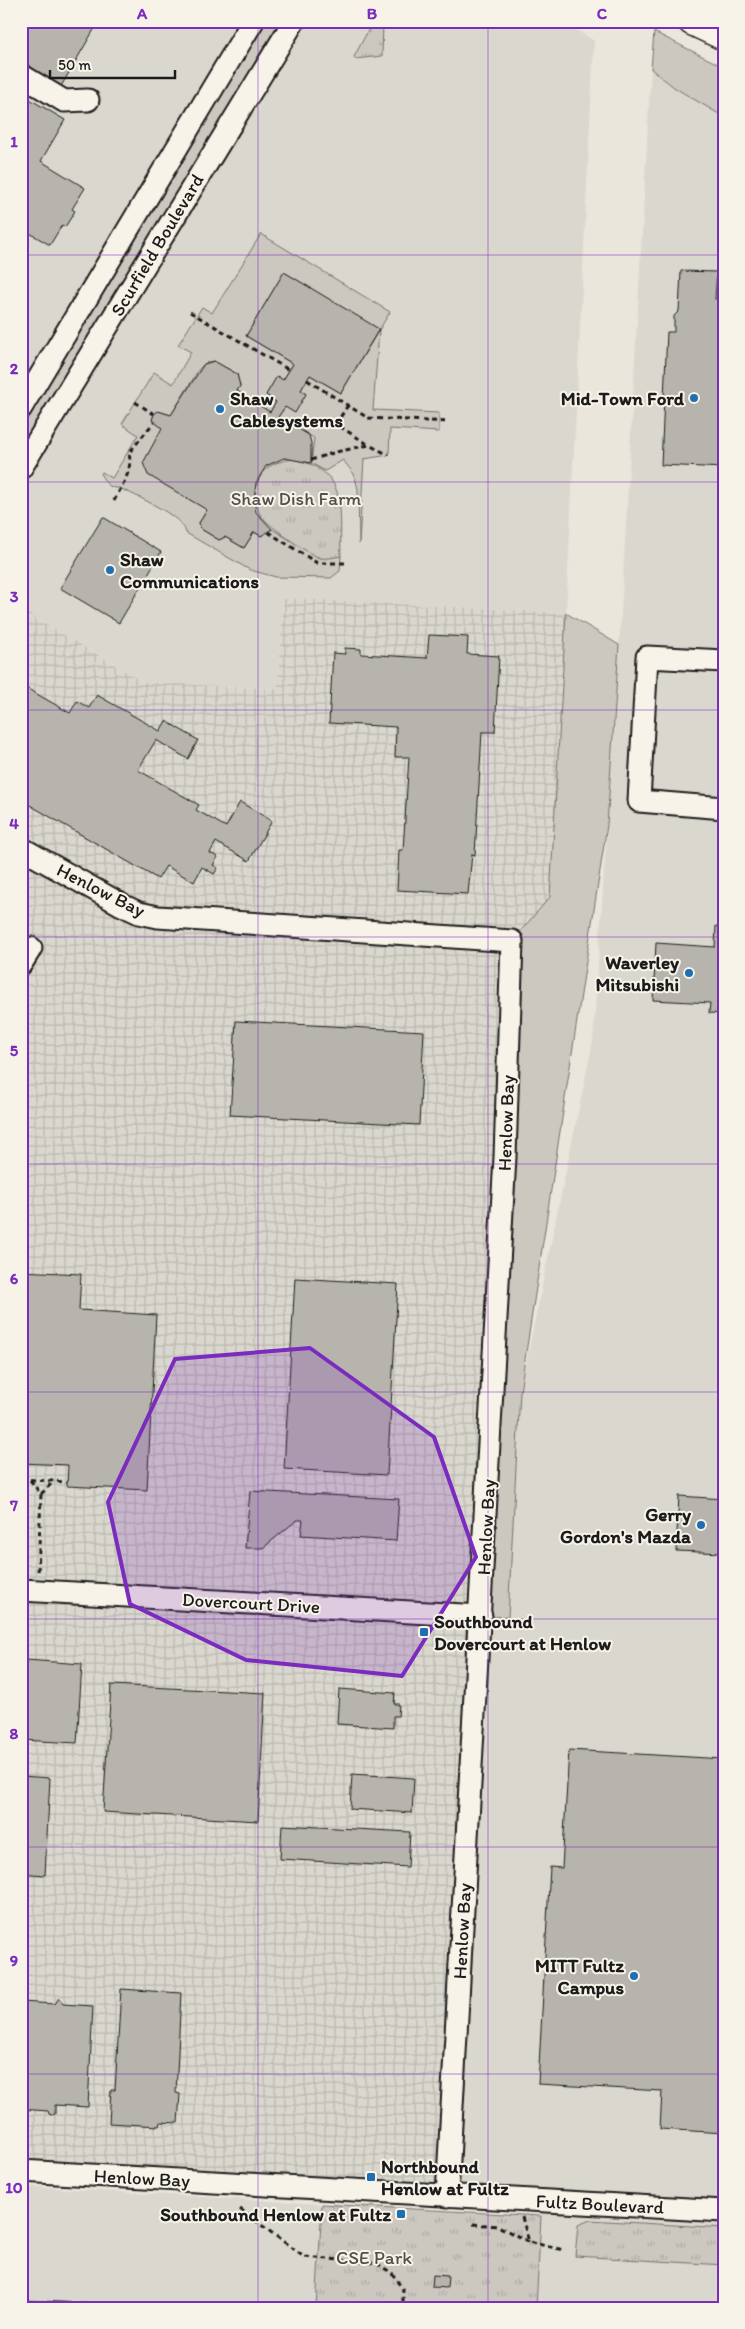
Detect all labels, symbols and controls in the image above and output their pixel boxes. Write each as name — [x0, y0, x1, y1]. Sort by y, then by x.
text: A — [136, 4, 148, 23]
text: B — [367, 4, 378, 23]
text: C — [597, 4, 608, 23]
scale bar — [50, 48, 175, 80]
text: 50 m — [58, 56, 91, 74]
text: 1 — [10, 132, 18, 151]
street label: Scurfield Boulevard — [106, 170, 208, 320]
text: 2 — [10, 359, 19, 378]
place label: Shaw Cablesystems — [230, 387, 344, 432]
place label: Mid-Town Ford — [561, 387, 685, 410]
marker: Mid-Town Ford — [688, 392, 700, 404]
marker: Shaw Cablesystems — [214, 403, 226, 415]
park label: Shaw Dish Farm — [231, 487, 361, 510]
place label: Shaw Communications — [120, 548, 259, 593]
marker: Shaw Communications — [104, 564, 116, 576]
text: 3 — [10, 587, 19, 606]
text: 4 — [9, 814, 19, 833]
street label: Henlow Bay — [53, 858, 149, 922]
place label: Waverley Mitsubishi — [595, 951, 679, 996]
marker: Waverley Mitsubishi — [683, 967, 695, 979]
text: 5 — [10, 1041, 19, 1060]
street label: Henlow Bay — [493, 1074, 519, 1171]
text: 6 — [10, 1269, 19, 1288]
street label: Henlow Bay — [472, 1478, 500, 1576]
text: 7 — [9, 1496, 18, 1515]
place label: Gerry Gordon's Mazda — [560, 1503, 692, 1548]
marker: Gerry Gordon's Mazda — [695, 1519, 707, 1531]
street label: Dovercourt Drive — [181, 1588, 321, 1618]
place label: Southbound Dovercourt at Henlow — [434, 1610, 611, 1655]
marker: Southbound Dovercourt at Henlow — [418, 1626, 430, 1638]
text: 8 — [10, 1724, 19, 1743]
street label: Henlow Bay — [448, 1882, 476, 1980]
text: 9 — [10, 1951, 18, 1970]
place label: MITT Fultz Campus — [535, 1954, 624, 1999]
marker: MITT Fultz Campus — [628, 1970, 640, 1982]
place label: Northbound Henlow at Fultz — [381, 2155, 509, 2200]
street label: Henlow Bay — [93, 2164, 191, 2192]
marker: Northbound Henlow at Fultz — [365, 2171, 377, 2183]
text: 10 — [5, 2178, 23, 2197]
street label: Fultz Boulevard — [535, 2189, 665, 2219]
place label: Southbound Henlow at Fultz — [160, 2203, 391, 2226]
marker: Southbound Henlow at Fultz — [395, 2208, 407, 2220]
park label: CSE Park — [336, 2246, 412, 2269]

